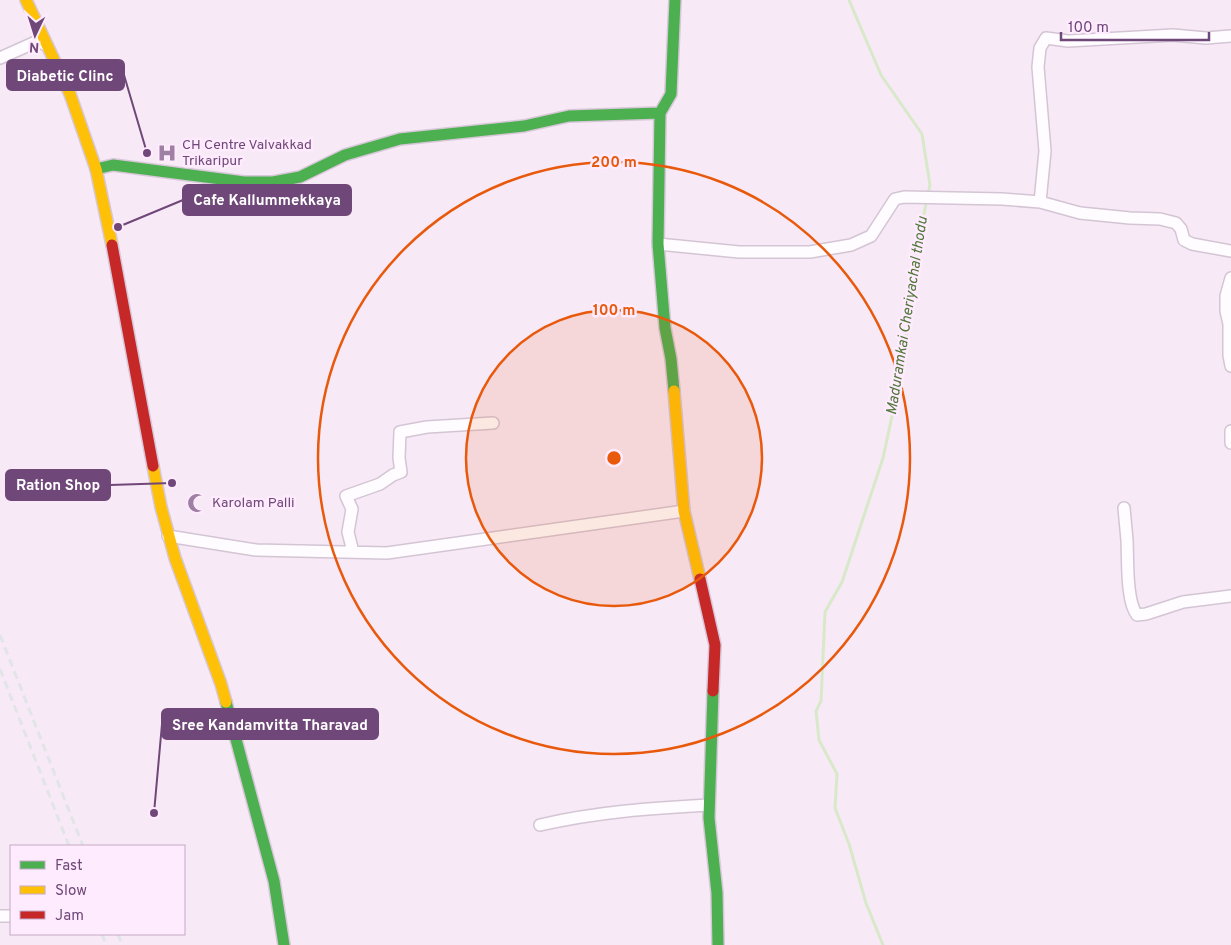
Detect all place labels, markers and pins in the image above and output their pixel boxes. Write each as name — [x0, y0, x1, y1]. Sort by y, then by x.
callout: Diabetic Clinc — [7, 60, 124, 90]
place label: CH Centre Valvakkad Trikaripur — [182, 137, 312, 170]
hospital icon: CH Centre Valvakkad Trikaripur — [156, 142, 178, 164]
callout: Cafe Kallummekkaya — [183, 185, 351, 215]
centre of rings — [605, 449, 623, 467]
callout: Ration Shop — [6, 470, 110, 500]
mosque icon: Karolam Palli — [186, 492, 208, 514]
place label: Karolam Palli — [212, 495, 295, 512]
callout: Sree Kandamvitta Tharavad — [162, 709, 378, 739]

